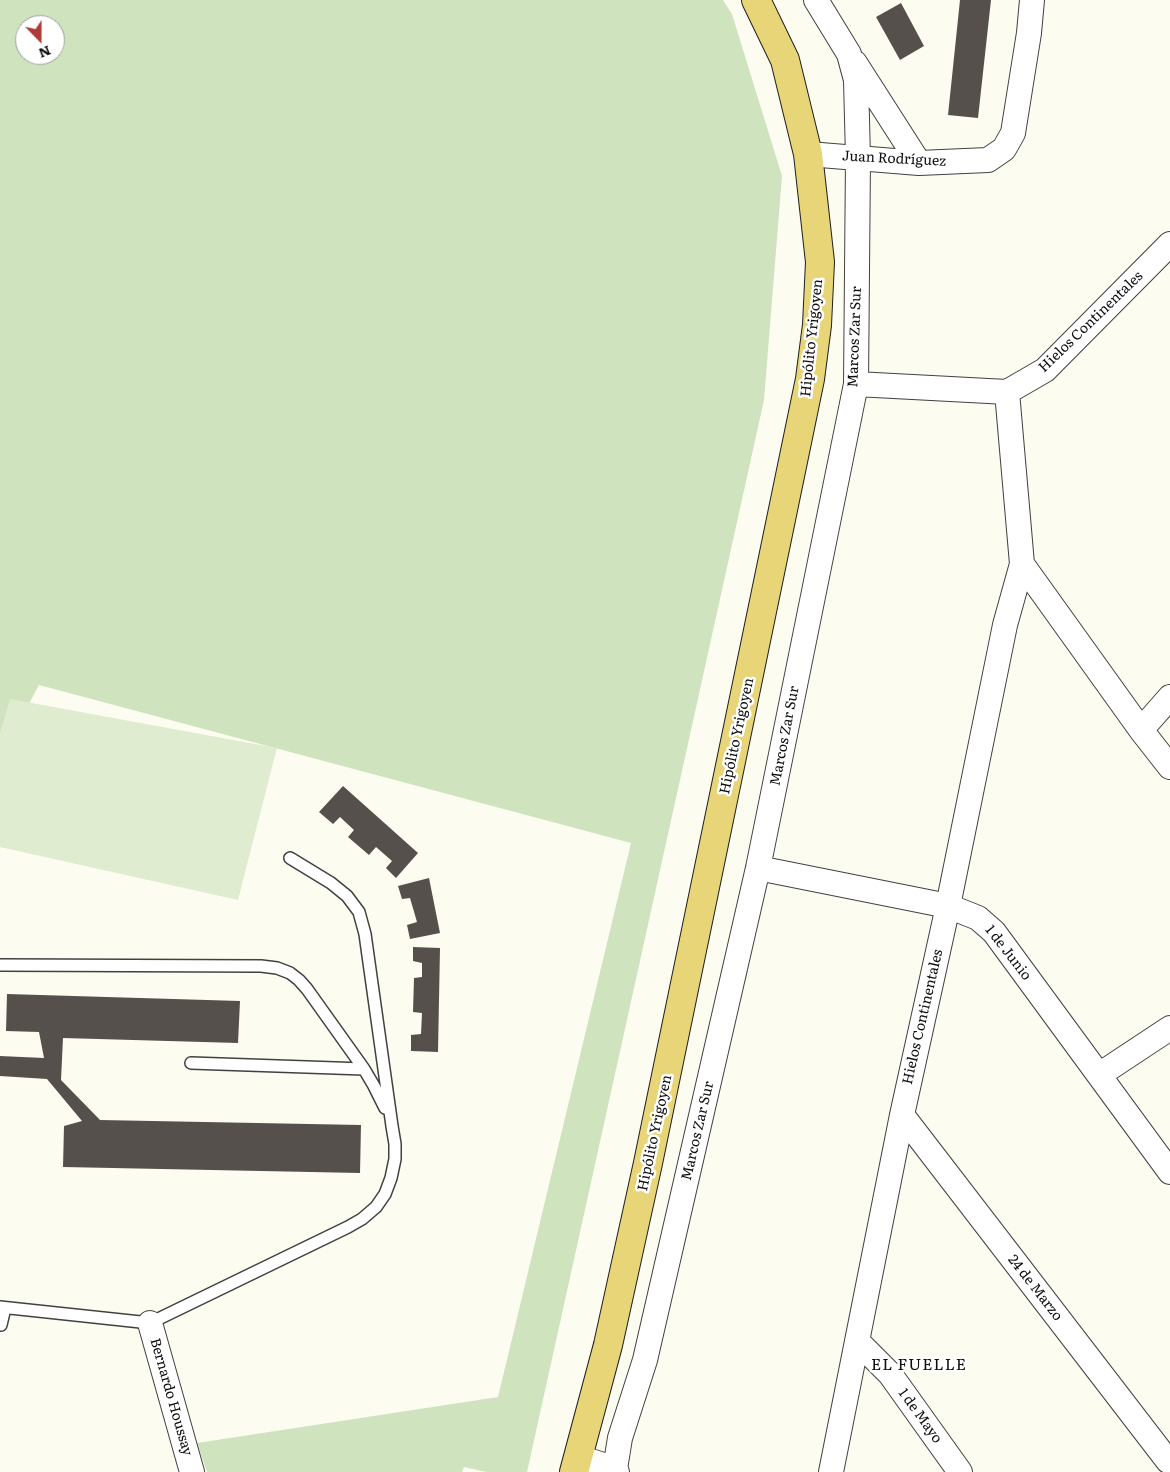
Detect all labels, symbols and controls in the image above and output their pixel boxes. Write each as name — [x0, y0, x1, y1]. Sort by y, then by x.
north arrow — [15, 15, 65, 65]
text: N — [36, 42, 54, 64]
street label: Juan Rodríguez — [842, 148, 946, 170]
street label: Hielos Continentales — [1035, 268, 1147, 376]
street label: Hipólito Yrigoyen — [797, 278, 827, 398]
street label: Marcos Zar Sur — [845, 286, 865, 388]
street label: Hipólito Yrigoyen — [716, 676, 758, 796]
street label: Marcos Zar Sur — [767, 685, 803, 787]
street label: 1 de Junio — [981, 922, 1035, 984]
street label: Hielos Continentales — [899, 948, 947, 1086]
street label: Hipólito Yrigoyen — [634, 1073, 676, 1193]
street label: Marcos Zar Sur — [678, 1080, 718, 1182]
street label: 24 de Marzo — [1004, 1252, 1066, 1324]
street label: Bernardo Houssay — [146, 1336, 196, 1458]
district label: EL FUELLE — [870, 1355, 968, 1375]
street label: 1 de Mayo — [895, 1385, 945, 1447]

